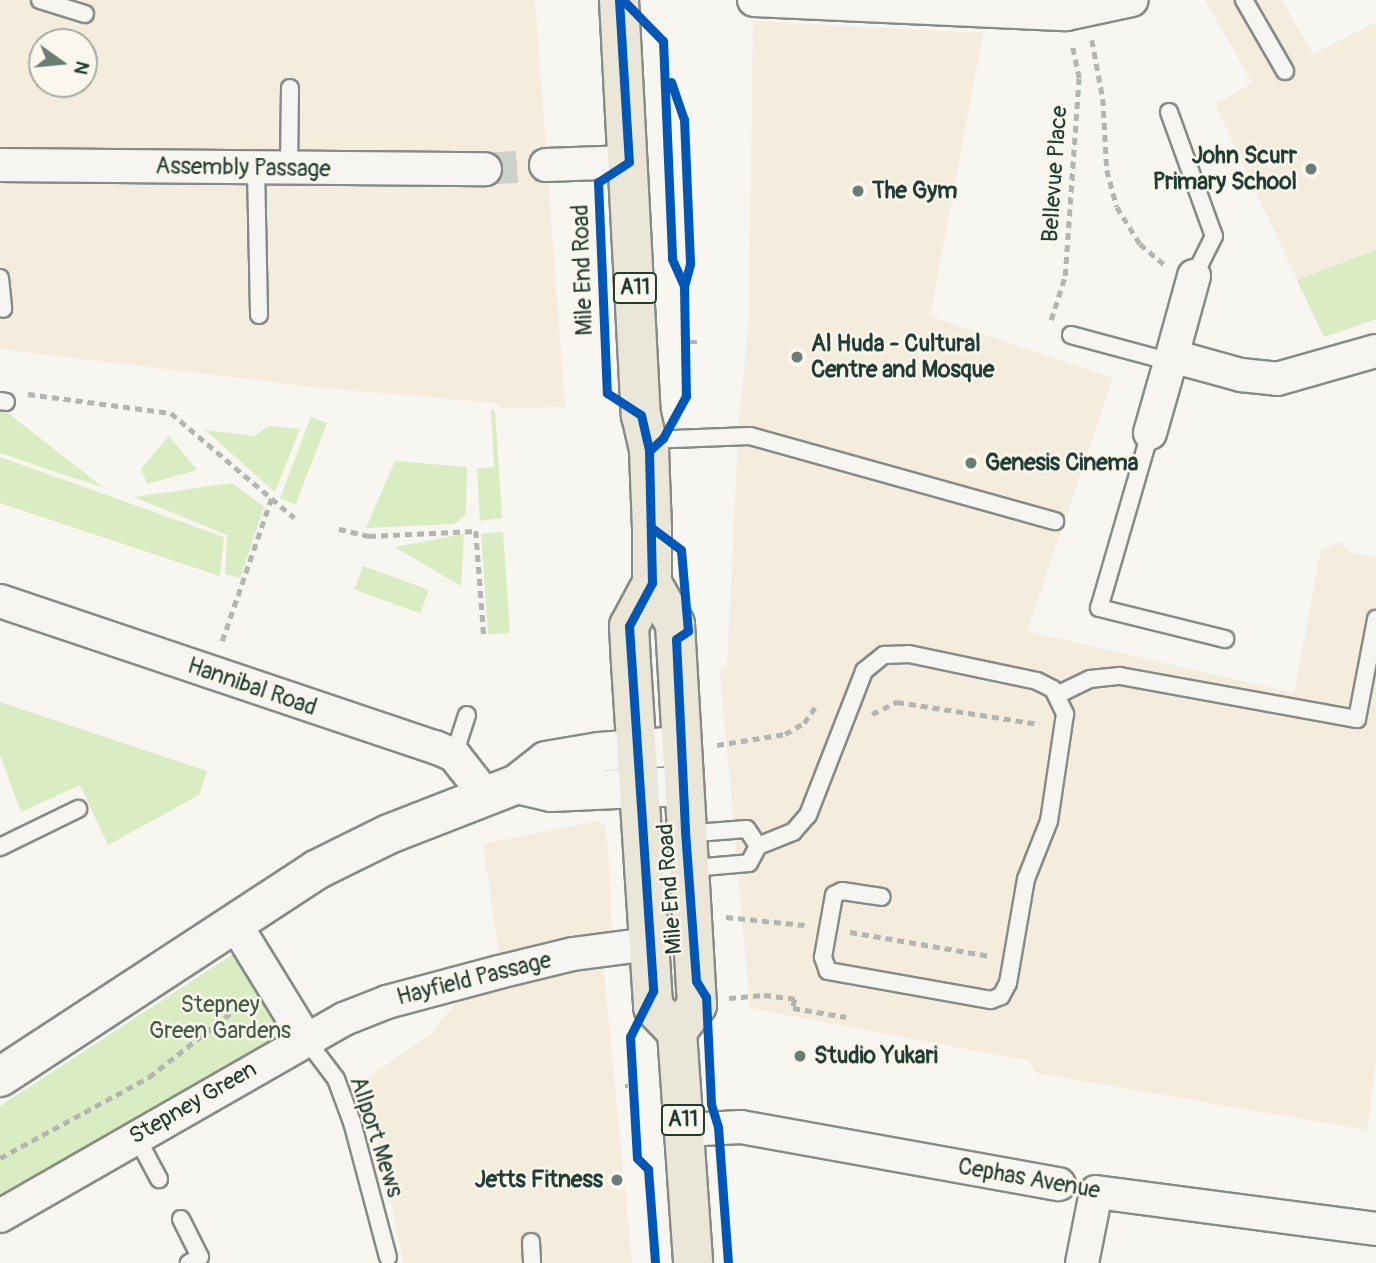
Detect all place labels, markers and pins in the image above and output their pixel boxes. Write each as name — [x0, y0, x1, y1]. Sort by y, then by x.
place label: John Scurr Primary School — [1153, 142, 1297, 196]
marker: John Scurr Primary School — [1303, 161, 1319, 177]
place label: The Gym — [872, 177, 957, 205]
marker: The Gym — [850, 183, 866, 199]
place label: Al Huda - Cultural Centre and Mosque — [811, 330, 994, 384]
marker: Al Huda - Cultural Centre and Mosque — [789, 349, 805, 365]
place label: Genesis Cinema — [985, 449, 1138, 477]
marker: Genesis Cinema — [963, 455, 979, 471]
place label: Studio Yukari — [814, 1042, 938, 1070]
marker: Studio Yukari — [792, 1048, 808, 1064]
place label: Jetts Fitness — [475, 1166, 603, 1194]
marker: Jetts Fitness — [609, 1172, 625, 1188]

